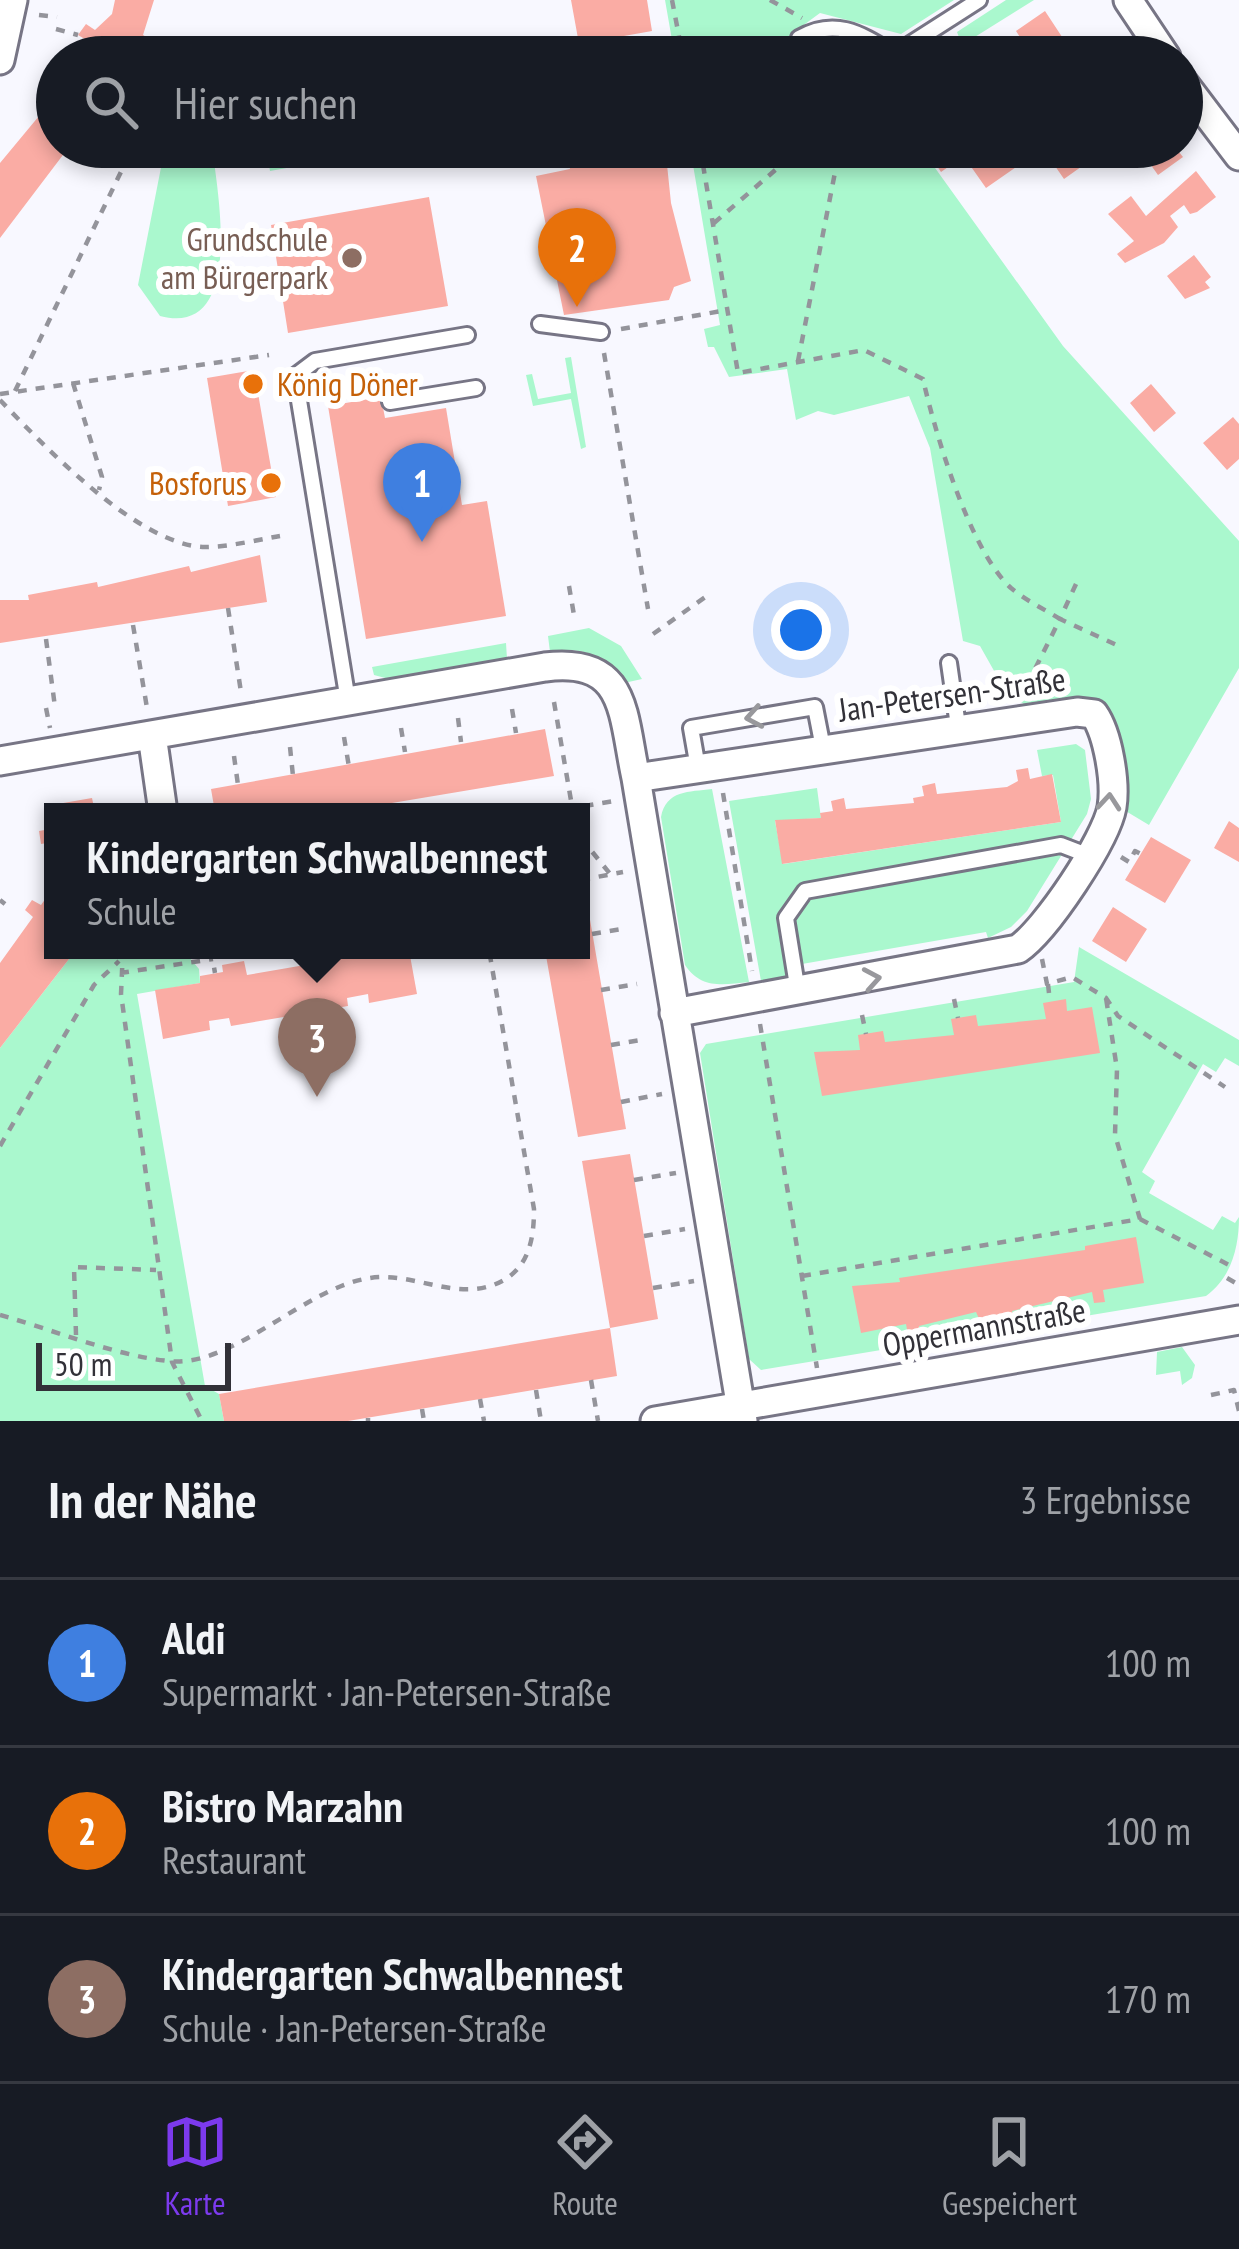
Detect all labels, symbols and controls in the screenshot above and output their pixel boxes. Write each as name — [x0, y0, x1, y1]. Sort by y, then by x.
search box — [36, 36, 1203, 168]
icon: search — [78, 69, 144, 135]
text: Hier suchen — [174, 73, 357, 131]
pin: 2 — [538, 208, 616, 307]
place label: Grundschule am Bürgerpark — [161, 217, 328, 298]
marker: Grundschule am Bürgerpark — [339, 245, 365, 271]
place label: König Döner — [277, 362, 418, 405]
marker: König Döner — [240, 371, 266, 397]
pin: 1 — [383, 443, 461, 542]
place label: Bosforus — [149, 461, 247, 504]
marker: Bosforus — [258, 470, 284, 496]
your location — [771, 600, 831, 660]
street label: Jan-Petersen-Straße — [835, 656, 1068, 731]
one-way arrow — [744, 704, 764, 729]
one-way arrow — [1096, 792, 1121, 811]
popup — [44, 803, 590, 959]
text: Kindergarten Schwalbennest — [87, 827, 547, 885]
text: Schule — [87, 885, 177, 936]
one-way arrow — [862, 967, 882, 992]
pin: 3 — [278, 998, 356, 1097]
street label: Oppermannstraße — [879, 1288, 1089, 1366]
scale bar — [36, 1337, 231, 1390]
text: 50 m — [54, 1342, 112, 1385]
text: In der Nähe — [48, 1466, 257, 1532]
text: 3 Ergebnisse — [1020, 1474, 1191, 1525]
text: Aldi — [162, 1608, 226, 1666]
text: 1 — [78, 1637, 96, 1688]
text: 100 m — [1105, 1637, 1191, 1688]
text: Supermarkt · Jan-Petersen-Straße — [162, 1666, 612, 1717]
text: Bistro Marzahn — [162, 1776, 403, 1834]
text: 2 — [78, 1805, 96, 1856]
text: 100 m — [1105, 1805, 1191, 1856]
text: Restaurant — [162, 1834, 306, 1885]
text: Kindergarten Schwalbennest — [162, 1944, 623, 2002]
text: 3 — [78, 1973, 96, 2024]
text: 170 m — [1105, 1973, 1191, 2024]
text: Schule · Jan-Petersen-Straße — [162, 2002, 547, 2053]
tab: Karte — [162, 2109, 228, 2224]
tab: Route — [552, 2109, 618, 2224]
tab: Gespeichert — [942, 2109, 1077, 2224]

